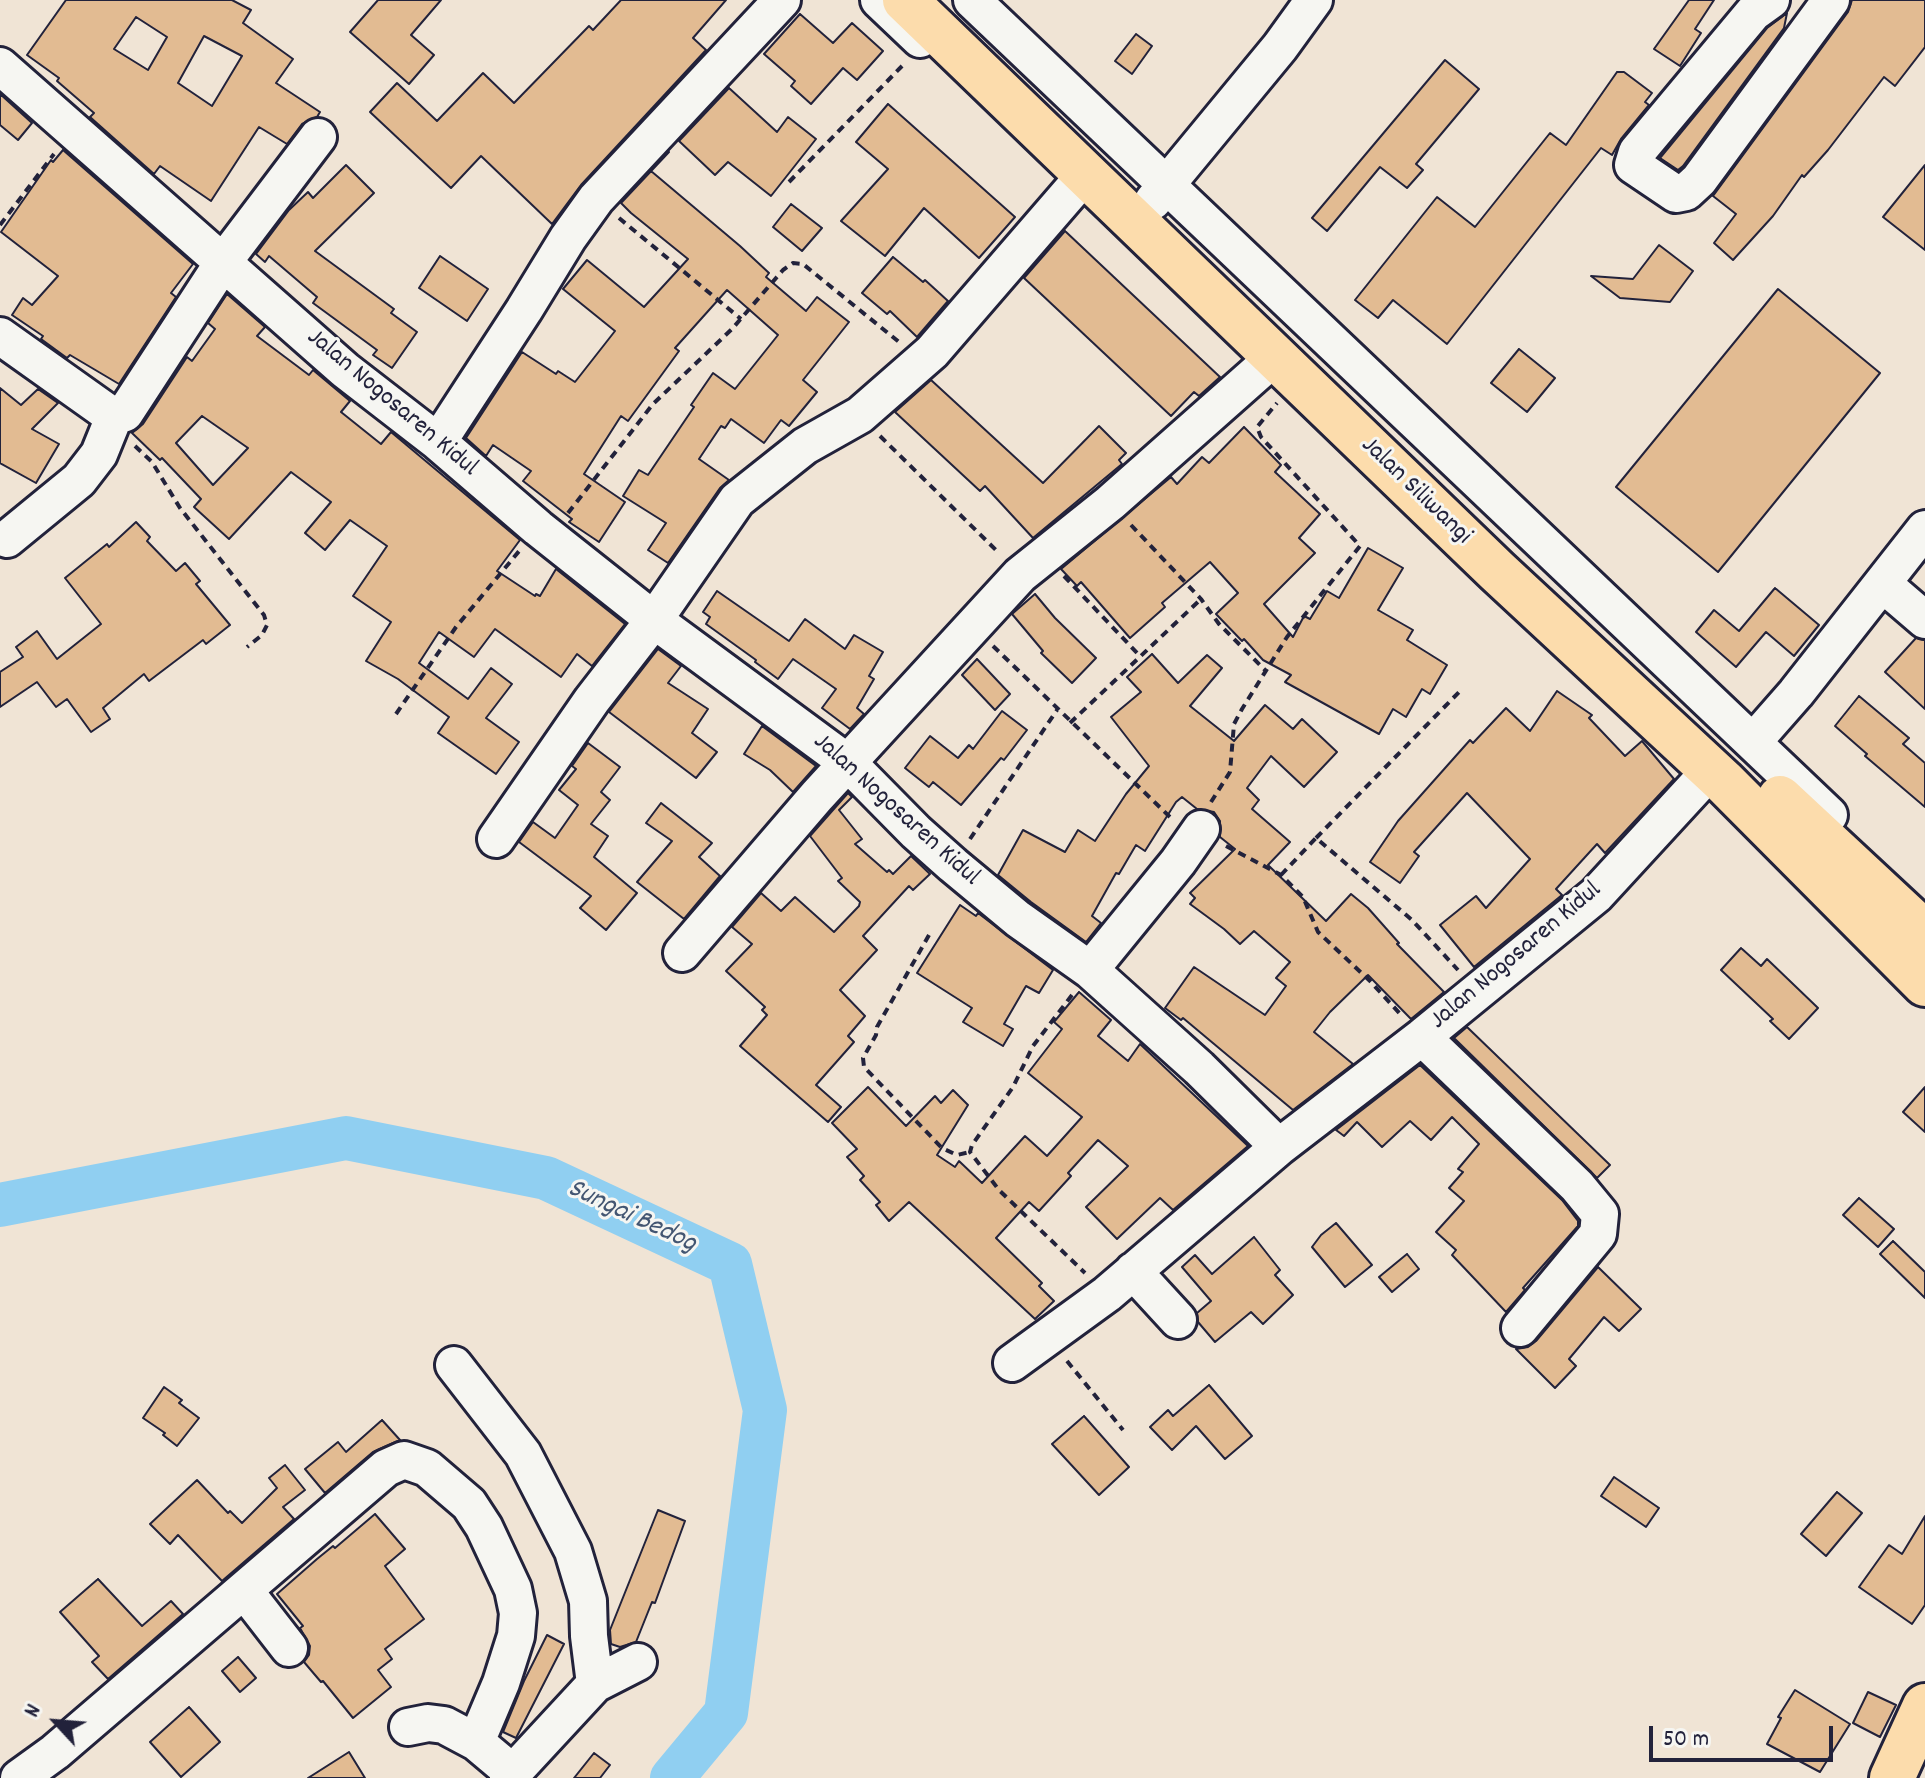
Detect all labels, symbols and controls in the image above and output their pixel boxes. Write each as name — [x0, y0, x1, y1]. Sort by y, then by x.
street label: Jalan Nogosaren Kidul — [299, 323, 483, 485]
street label: Jalan Siliwangi — [1353, 431, 1477, 553]
street label: Jalan Nogosaren Kidul — [805, 728, 985, 894]
street label: Jalan Nogosaren Kidul — [1425, 876, 1609, 1038]
water label: Sungai Bedog — [561, 1174, 701, 1262]
north arrow — [16, 1682, 96, 1762]
text: N — [18, 1700, 50, 1723]
scale bar — [1653, 1710, 1837, 1760]
text: 50 m — [1663, 1723, 1709, 1757]

